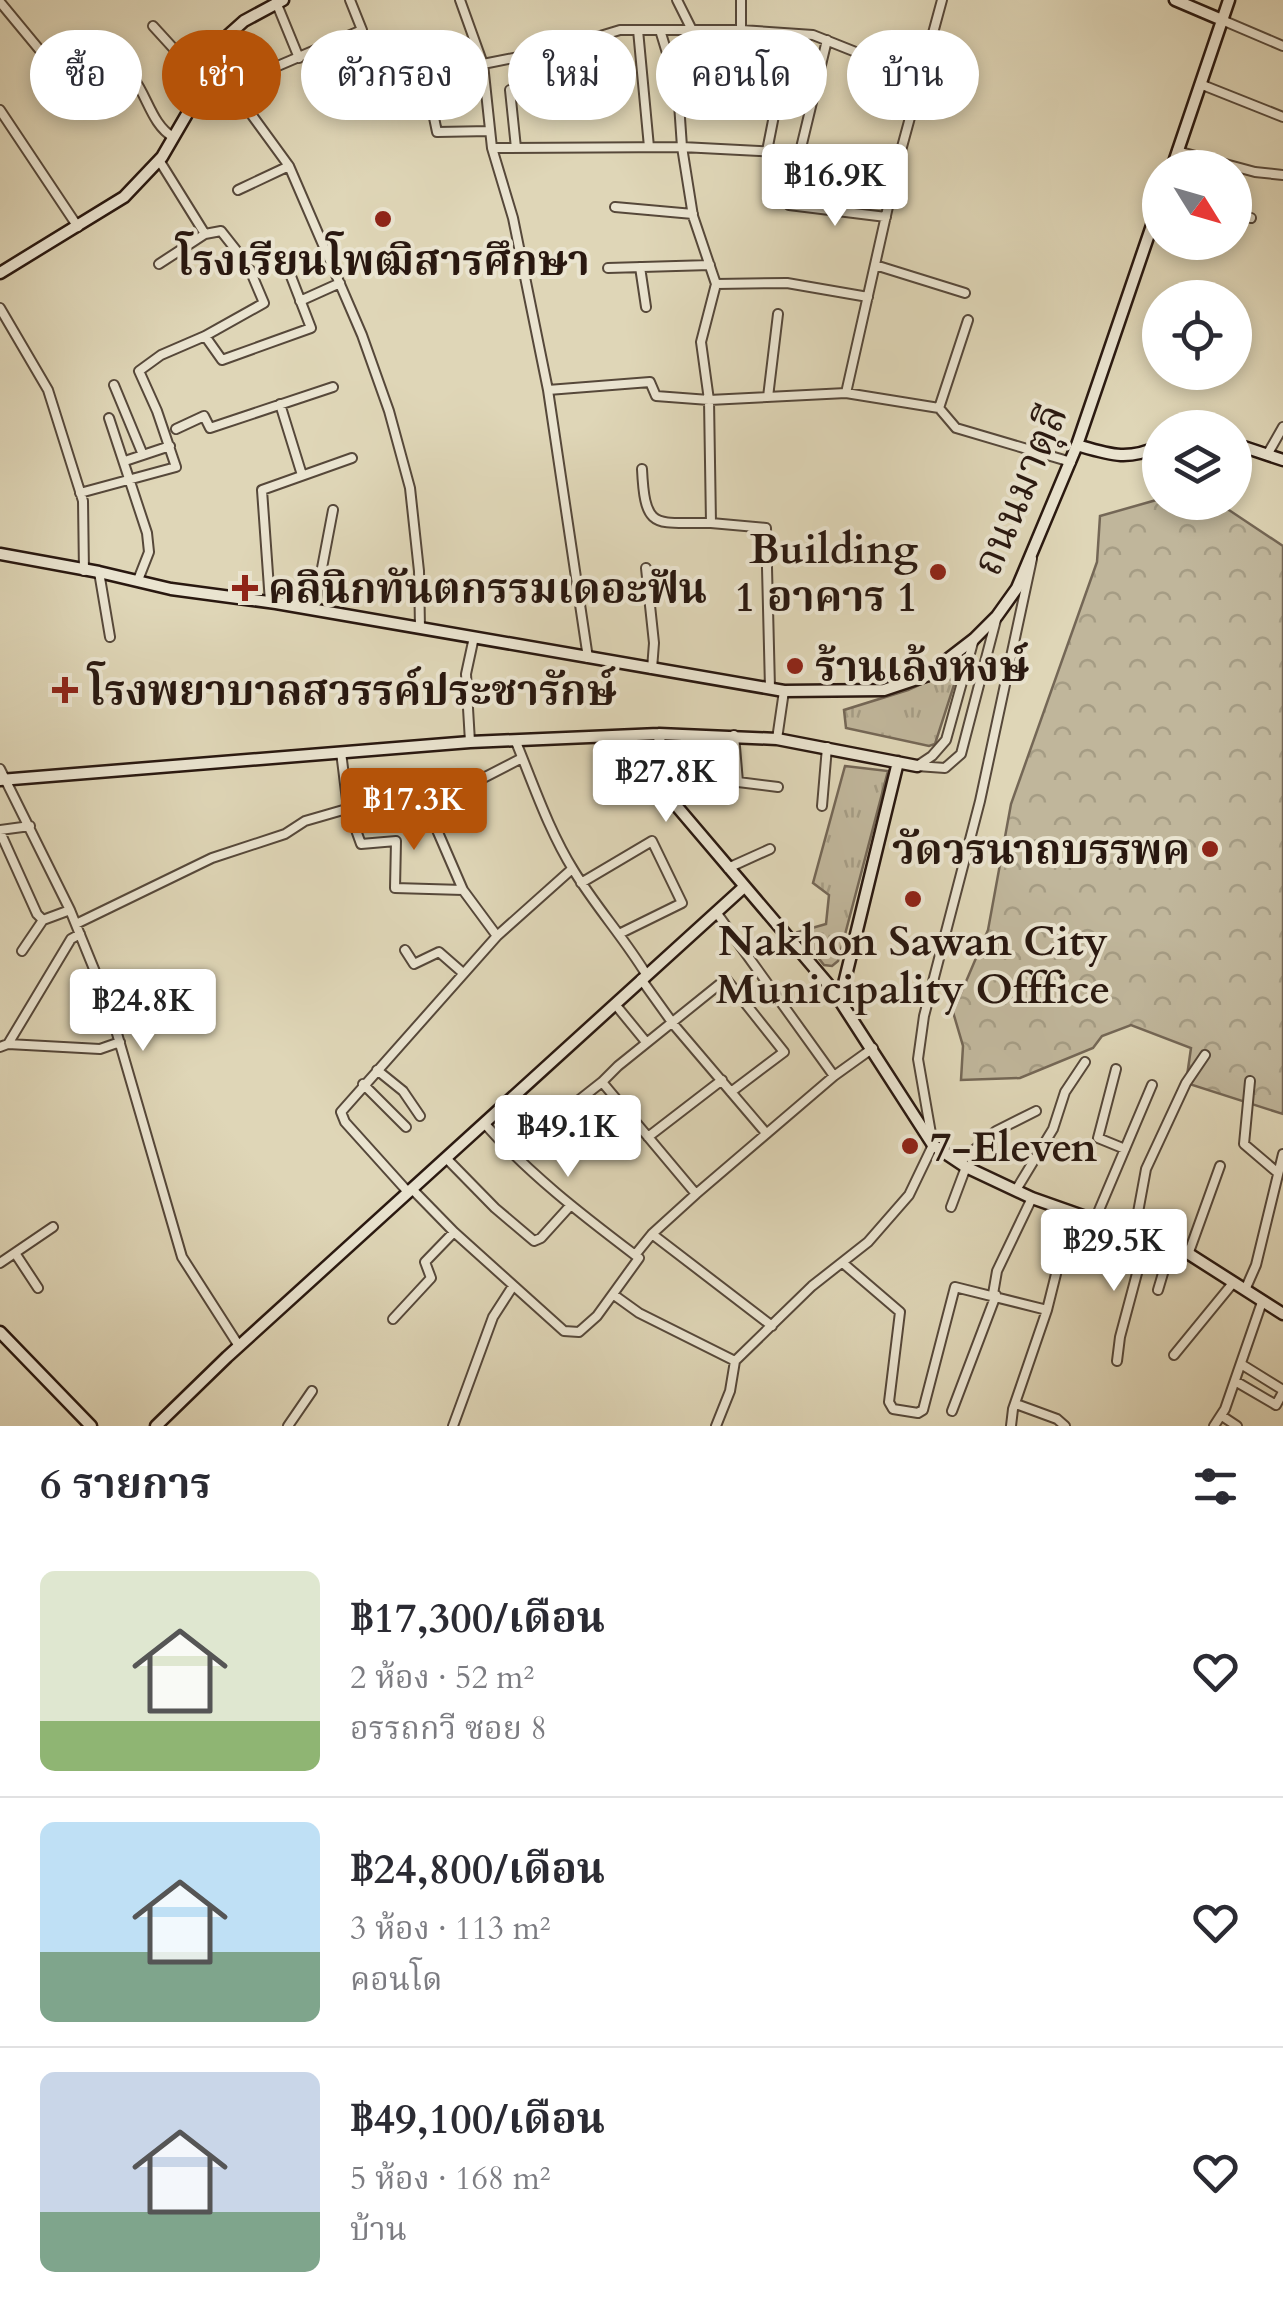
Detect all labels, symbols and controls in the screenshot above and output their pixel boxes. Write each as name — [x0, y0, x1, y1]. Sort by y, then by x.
chip: ซื้อ — [30, 30, 142, 120]
chip: เช่า — [162, 30, 281, 120]
chip: ตัวกรอง — [301, 30, 488, 120]
chip: ใหม่ — [508, 30, 636, 120]
chip: คอนโด — [656, 30, 827, 120]
chip: บ้าน — [847, 30, 979, 120]
pin: ฿16.9K — [754, 144, 916, 229]
north arrow — [1142, 150, 1252, 260]
map controls — [1142, 150, 1252, 520]
text: ฿16.9K — [784, 154, 886, 198]
marker: โรงเรียนโพฒิสารศึกษา — [372, 208, 394, 230]
place label: โรงเรียนโพฒิสารศึกษา — [174, 231, 590, 290]
button: locate — [1142, 280, 1252, 390]
street label: ถนนมาตุลี — [959, 395, 1082, 584]
button: layers — [1142, 410, 1252, 520]
place label: Building 1 อาคาร 1 — [734, 521, 918, 626]
place label: คลินิกทันตกรรมเดอะฟัน — [268, 561, 707, 618]
marker: Building 1 อาคาร 1 — [927, 561, 949, 583]
marker: คลินิกทันตกรรมเดอะฟัน — [232, 575, 258, 601]
place label: ร้านเล้งหงษ์ — [815, 639, 1029, 696]
marker: ร้านเล้งหงษ์ — [784, 655, 806, 677]
place label: โรงพยาบาลสวรรค์ประชารักษ์ — [86, 661, 617, 720]
marker: โรงพยาบาลสวรรค์ประชารักษ์ — [52, 677, 78, 703]
pin: ฿27.8K — [585, 740, 747, 825]
text: ฿27.8K — [615, 750, 717, 794]
pin: ฿17.3K — [333, 768, 495, 853]
text: ฿17.3K — [363, 778, 465, 822]
place label: วัดวรนาถบรรพค — [892, 822, 1190, 879]
marker: วัดวรนาถบรรพค — [1199, 838, 1221, 860]
marker: Nakhon Sawan City Municipality Offfice — [902, 888, 924, 910]
place label: Nakhon Sawan City Municipality Offfice — [716, 913, 1110, 1018]
pin: ฿24.8K — [62, 969, 224, 1054]
text: ฿24.8K — [92, 979, 194, 1023]
pin: ฿49.1K — [487, 1095, 649, 1180]
text: ฿49.1K — [517, 1105, 619, 1149]
place label: 7-Eleven — [930, 1119, 1097, 1176]
marker: 7-Eleven — [899, 1135, 921, 1157]
pin: ฿29.5K — [1033, 1209, 1195, 1294]
text: ฿29.5K — [1063, 1219, 1165, 1263]
text: 6 รายการ — [40, 1456, 211, 1513]
icon: filters — [1188, 1459, 1243, 1514]
text: ฿17,300/เดือน — [350, 1590, 605, 1647]
icon: home — [120, 1611, 240, 1731]
icon: heart — [1188, 1644, 1243, 1699]
text: 2 ห้อง · 52 m² — [350, 1656, 534, 1700]
text: อรรถกวี ซอย 8 — [350, 1707, 547, 1751]
text: ฿24,800/เดือน — [350, 1841, 605, 1898]
icon: home — [120, 1862, 240, 1982]
icon: heart — [1188, 1895, 1243, 1950]
text: 3 ห้อง · 113 m² — [350, 1907, 551, 1951]
text: คอนโด — [350, 1958, 443, 2002]
text: ฿49,100/เดือน — [350, 2091, 605, 2148]
icon: home — [120, 2112, 240, 2232]
icon: heart — [1188, 2145, 1243, 2200]
text: 5 ห้อง · 168 m² — [350, 2157, 551, 2201]
text: บ้าน — [350, 2208, 407, 2252]

